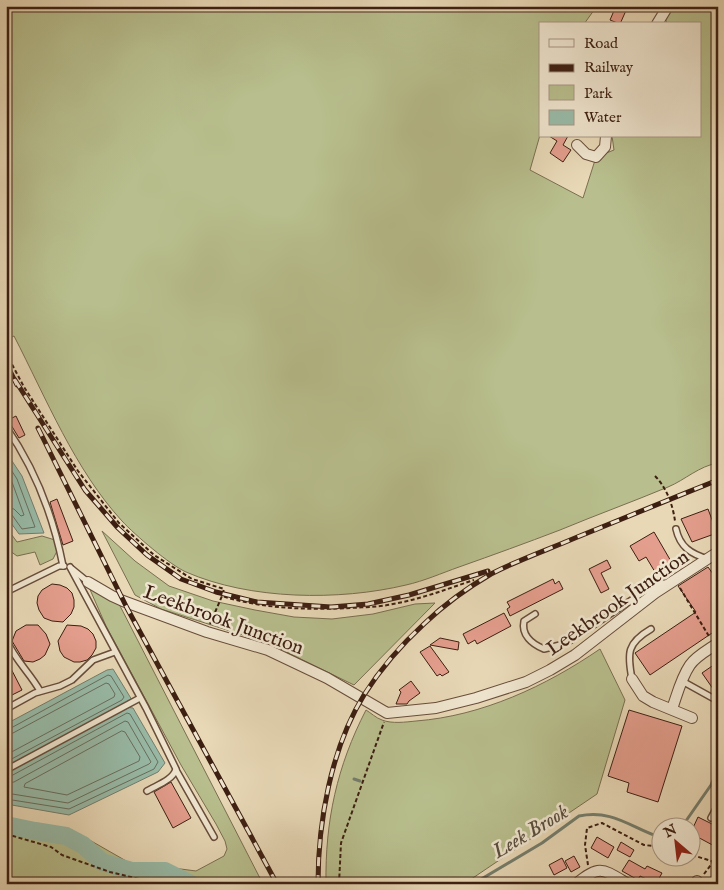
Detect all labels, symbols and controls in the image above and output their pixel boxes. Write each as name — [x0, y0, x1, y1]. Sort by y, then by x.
legend — [539, 22, 702, 138]
text: Road — [584, 34, 619, 53]
text: Railway — [584, 58, 634, 77]
text: Park — [584, 84, 614, 103]
text: Water — [584, 108, 622, 127]
street label: Leekbrook Junction — [542, 544, 694, 662]
street label: Leekbrook Junction — [140, 580, 307, 661]
water label: Leek Brook — [487, 799, 574, 866]
north arrow — [652, 818, 702, 868]
text: N — [660, 821, 680, 843]

